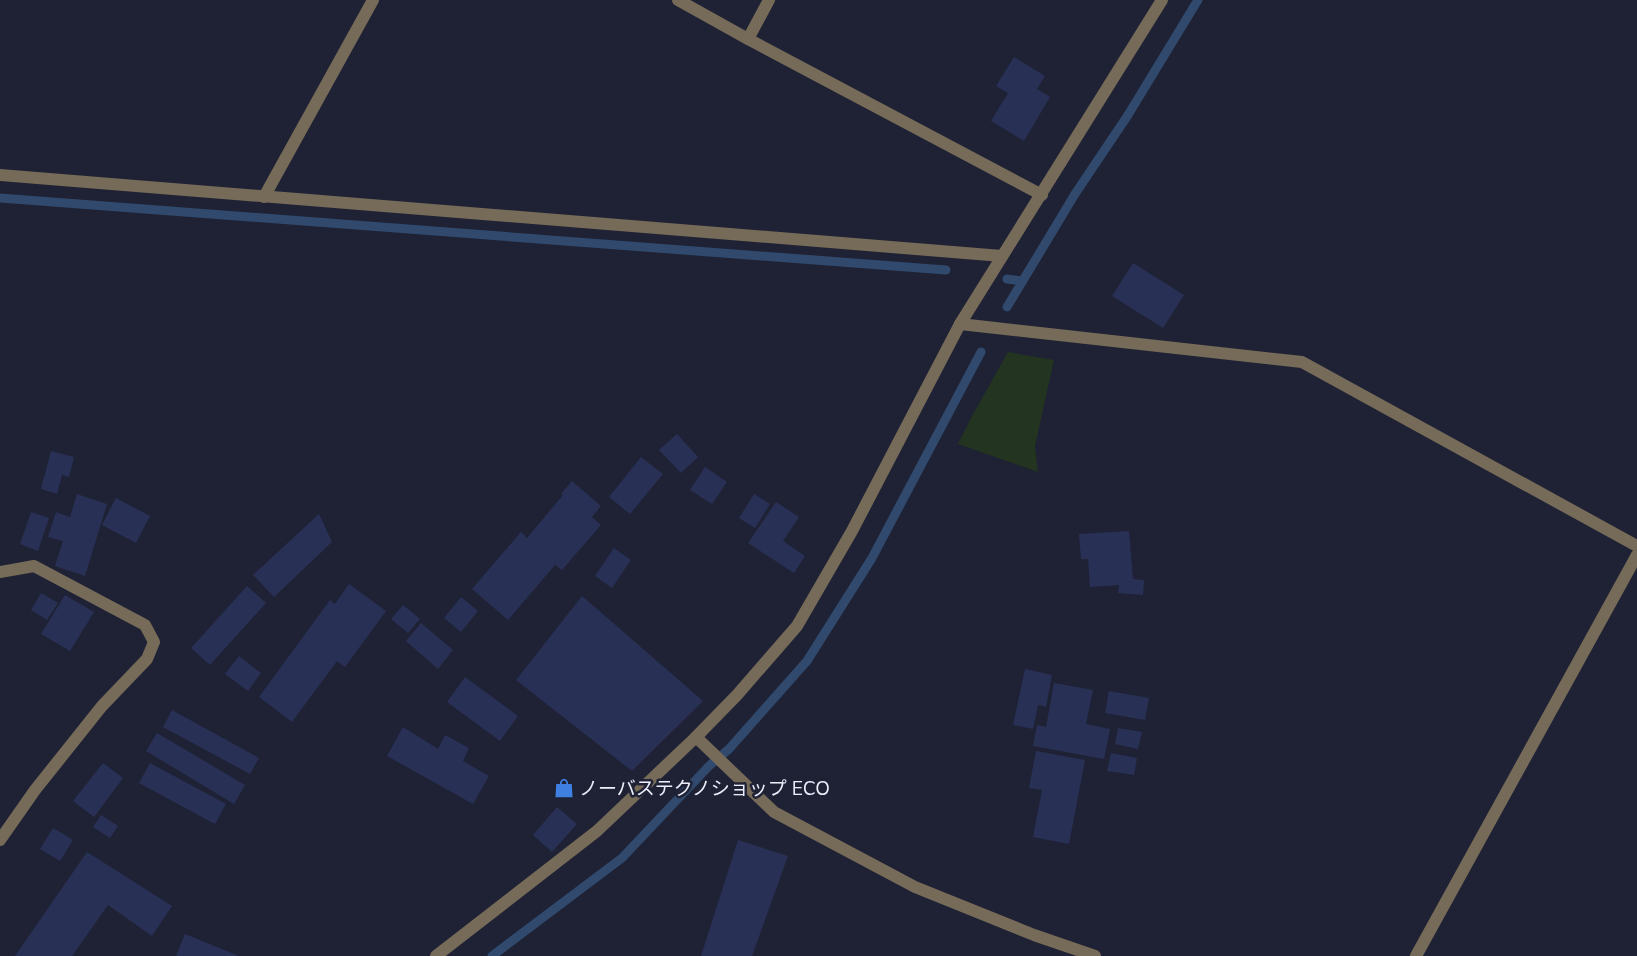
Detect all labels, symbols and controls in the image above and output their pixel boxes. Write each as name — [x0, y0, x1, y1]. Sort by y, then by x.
place label: ノーバステクノショップ ECO — [579, 776, 830, 800]
shop icon: ノーバステクノショップ ECO — [553, 777, 575, 799]

